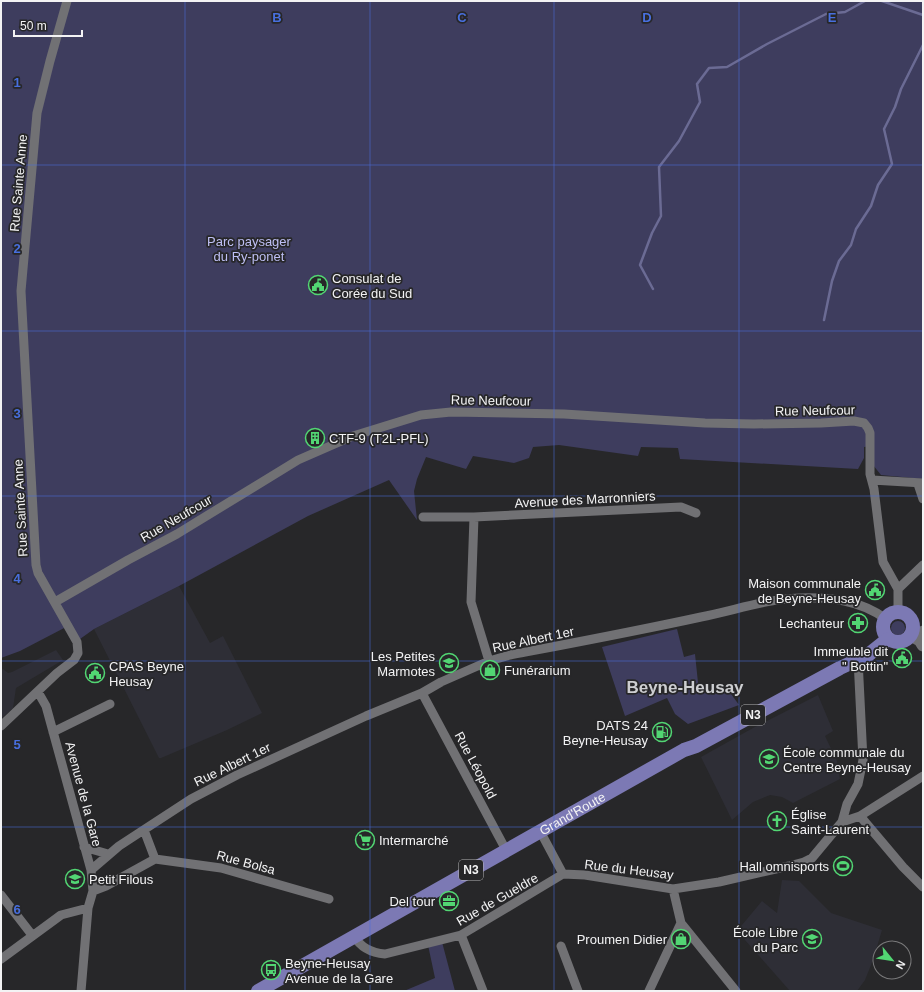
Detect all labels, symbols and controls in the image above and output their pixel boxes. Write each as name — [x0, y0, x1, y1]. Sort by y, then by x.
text: B — [272, 10, 282, 25]
text: C — [457, 10, 467, 25]
text: D — [642, 10, 652, 25]
text: E — [828, 10, 837, 25]
scale bar — [14, 12, 82, 38]
text: 50 m — [20, 19, 47, 33]
text: 1 — [13, 75, 21, 90]
street label: Rue Sainte Anne — [7, 134, 30, 232]
park label: Parc paysager du Ry-ponet — [207, 234, 292, 264]
text: 2 — [13, 241, 21, 256]
place label: Consulat de Corée du Sud — [332, 271, 412, 301]
public building icon: Consulat de Corée du Sud — [307, 274, 329, 296]
street label: Rue Neufcour — [451, 392, 532, 409]
street label: Rue Neufcour — [775, 402, 856, 419]
text: 3 — [13, 406, 21, 421]
building icon: CTF-9 (T2L-PFL) — [304, 427, 326, 449]
place label: CTF-9 (T2L-PFL) — [329, 431, 429, 446]
street label: Rue Sainte Anne — [10, 459, 31, 557]
street label: Avenue des Marronniers — [514, 488, 657, 511]
street label: Rue Neufcour — [138, 492, 215, 545]
text: 4 — [13, 571, 21, 586]
place label: Maison communale de Beyne-Heusay — [748, 576, 861, 606]
public building icon: Maison communale de Beyne-Heusay — [864, 579, 886, 601]
pharmacy icon: Lechanteur — [847, 612, 869, 634]
place label: Lechanteur — [779, 616, 845, 631]
street label: Rue Albert 1er — [491, 623, 576, 655]
place label: Immeuble dit " Bottin" — [814, 644, 888, 674]
public building icon: Immeuble dit " Bottin" — [891, 647, 913, 669]
place label: Les Petites Marmotes — [371, 649, 435, 679]
school or university icon: Les Petites Marmotes — [438, 652, 460, 674]
place label: CPAS Beyne Heusay — [109, 659, 184, 689]
shop icon: Funérarium — [479, 659, 501, 681]
public building icon: CPAS Beyne Heusay — [84, 662, 106, 684]
place label: Funérarium — [504, 663, 570, 678]
district label: Beyne-Heusay — [626, 678, 744, 697]
road number: N3 — [741, 705, 765, 725]
place label: DATS 24 Beyne-Heusay — [563, 718, 648, 748]
fuel station icon: DATS 24 Beyne-Heusay — [651, 721, 673, 743]
street label: Rue Léopold — [452, 729, 499, 801]
text: 5 — [13, 737, 21, 752]
street label: Rue Albert 1er — [192, 739, 273, 789]
street label: Avenue de la Gare — [62, 740, 105, 848]
place label: École communale du Centre Beyne-Heusay — [783, 745, 911, 775]
school or university icon: École communale du Centre Beyne-Heusay — [758, 748, 780, 770]
street label: Grand'Route — [537, 789, 608, 838]
place label: Église Saint-Laurent — [791, 807, 869, 837]
church icon: Église Saint-Laurent — [766, 810, 788, 832]
supermarket icon: Intermarché — [354, 829, 376, 851]
place label: Intermarché — [379, 833, 448, 848]
street label: Rue Bolsa — [215, 847, 278, 878]
sports icon: Hall omnisports — [832, 855, 854, 877]
street label: Rue du Heusay — [584, 857, 675, 882]
place label: Hall omnisports — [739, 859, 829, 874]
road number: N3 — [459, 860, 483, 880]
school or university icon: Petit Filous — [64, 868, 86, 890]
street label: Rue de Gueldre — [454, 870, 541, 929]
place label: Petit Filous — [89, 872, 154, 887]
office icon: Del tour — [438, 890, 460, 912]
place label: Del tour — [389, 894, 436, 909]
text: 6 — [13, 902, 21, 917]
place label: École Libre du Parc — [733, 925, 798, 955]
shop icon: Proumen Didier — [670, 928, 692, 950]
school or university icon: École Libre du Parc — [801, 928, 823, 950]
place label: Proumen Didier — [577, 932, 668, 947]
north arrow — [872, 940, 912, 980]
place label: Beyne-Heusay Avenue de la Gare — [285, 956, 393, 986]
bus stop icon: Beyne-Heusay Avenue de la Gare — [260, 959, 282, 981]
text: N — [893, 959, 908, 971]

